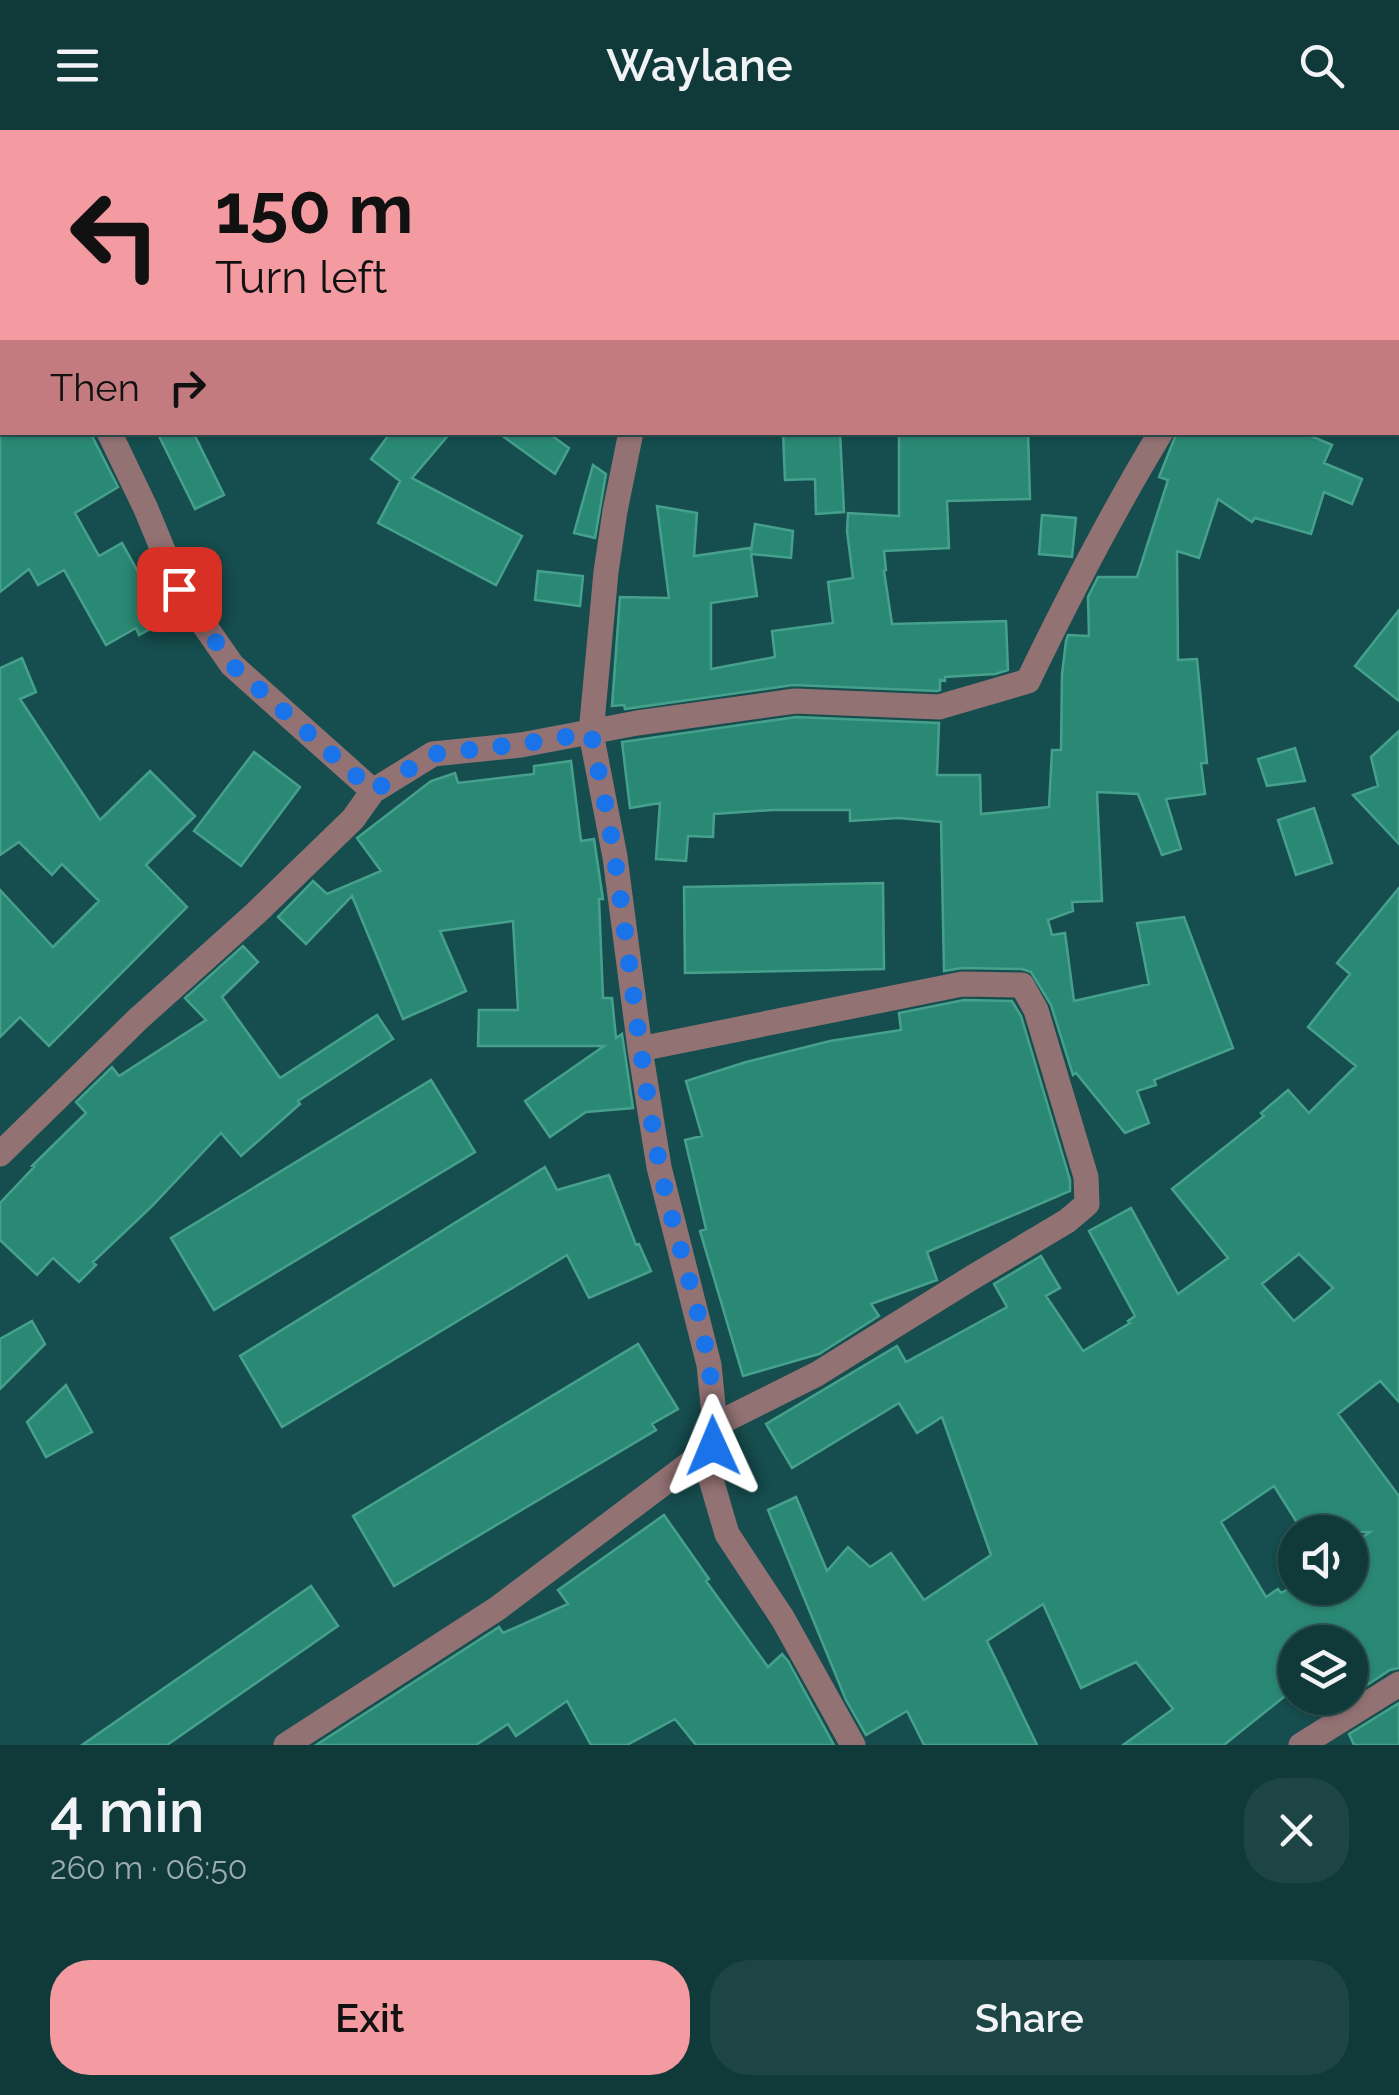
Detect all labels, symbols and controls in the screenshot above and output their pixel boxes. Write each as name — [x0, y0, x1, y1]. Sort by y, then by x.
icon: menu — [50, 38, 105, 93]
icon: search — [1294, 38, 1349, 93]
text: Waylane — [606, 39, 793, 92]
text: 150 m — [215, 167, 413, 249]
icon: left — [50, 170, 180, 300]
text: Turn left — [215, 251, 387, 304]
icon: right — [160, 360, 215, 415]
text: Then — [50, 365, 140, 410]
pin — [137, 547, 222, 632]
icon: arrive — [152, 562, 207, 617]
position arrow — [661, 1394, 765, 1498]
map controls — [1278, 1515, 1368, 1715]
button: sound — [1278, 1515, 1368, 1605]
button: layers — [1278, 1625, 1368, 1715]
text: 4 min — [50, 1776, 205, 1846]
button: close — [1244, 1778, 1349, 1883]
text: 260 m · 06:50 — [50, 1849, 247, 1886]
button: Exit — [50, 1960, 690, 2075]
button: Share — [710, 1960, 1349, 2075]

